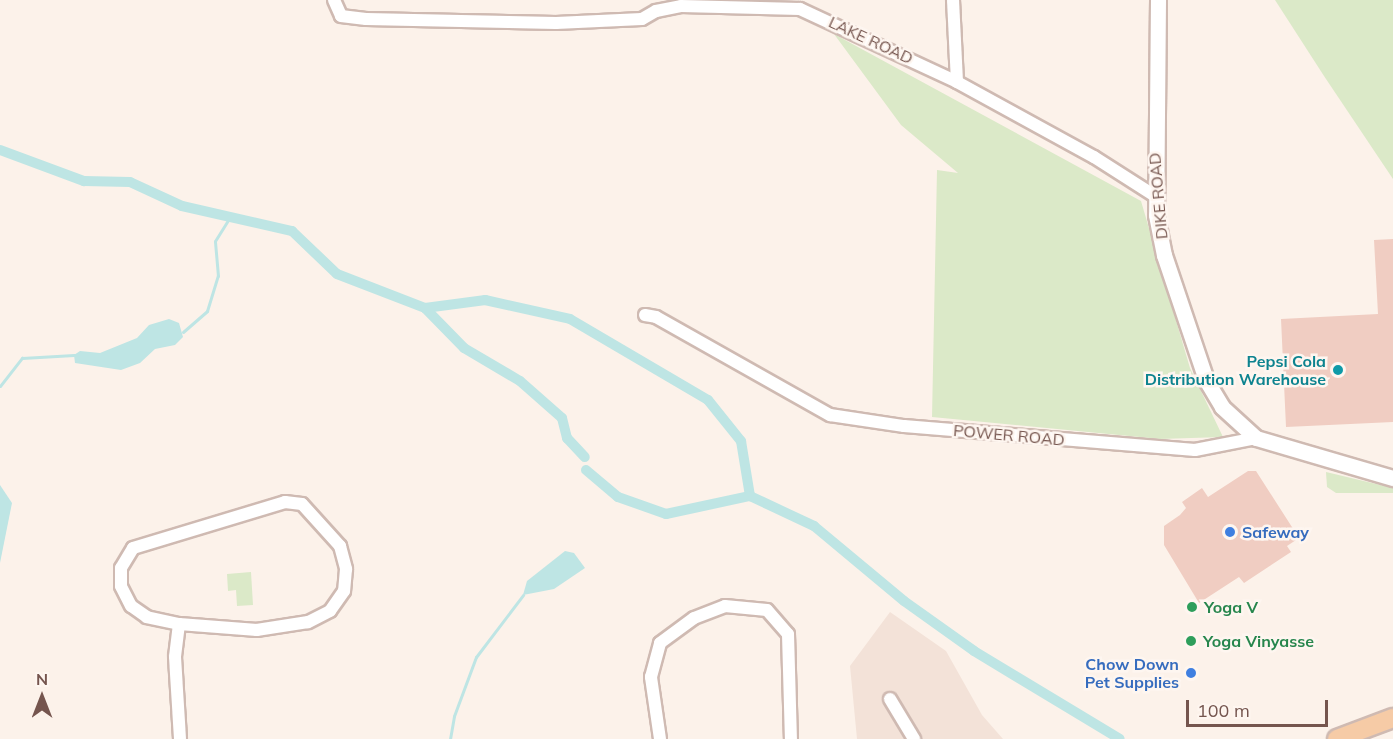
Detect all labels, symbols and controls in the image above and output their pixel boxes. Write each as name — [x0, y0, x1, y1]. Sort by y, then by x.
street label: LAKE ROAD — [826, 12, 916, 68]
street label: DIKE ROAD — [1145, 152, 1171, 240]
place label: Pepsi Cola Distribution Warehouse — [1145, 351, 1326, 389]
marker: Pepsi Cola Distribution Warehouse — [1331, 363, 1345, 377]
street label: POWER ROAD — [953, 421, 1065, 449]
place label: Safeway — [1242, 522, 1309, 542]
marker: Safeway — [1223, 525, 1237, 539]
place label: Yoga V — [1204, 597, 1258, 617]
marker: Yoga V — [1185, 600, 1199, 614]
place label: Yoga Vinyasse — [1203, 631, 1314, 651]
marker: Yoga Vinyasse — [1184, 634, 1198, 648]
place label: Chow Down Pet Supplies — [1085, 654, 1179, 692]
marker: Chow Down Pet Supplies — [1184, 666, 1198, 680]
north arrow — [12, 667, 72, 727]
text: N — [36, 669, 48, 689]
scale bar — [1189, 688, 1332, 726]
text: 100 m — [1197, 699, 1250, 722]

